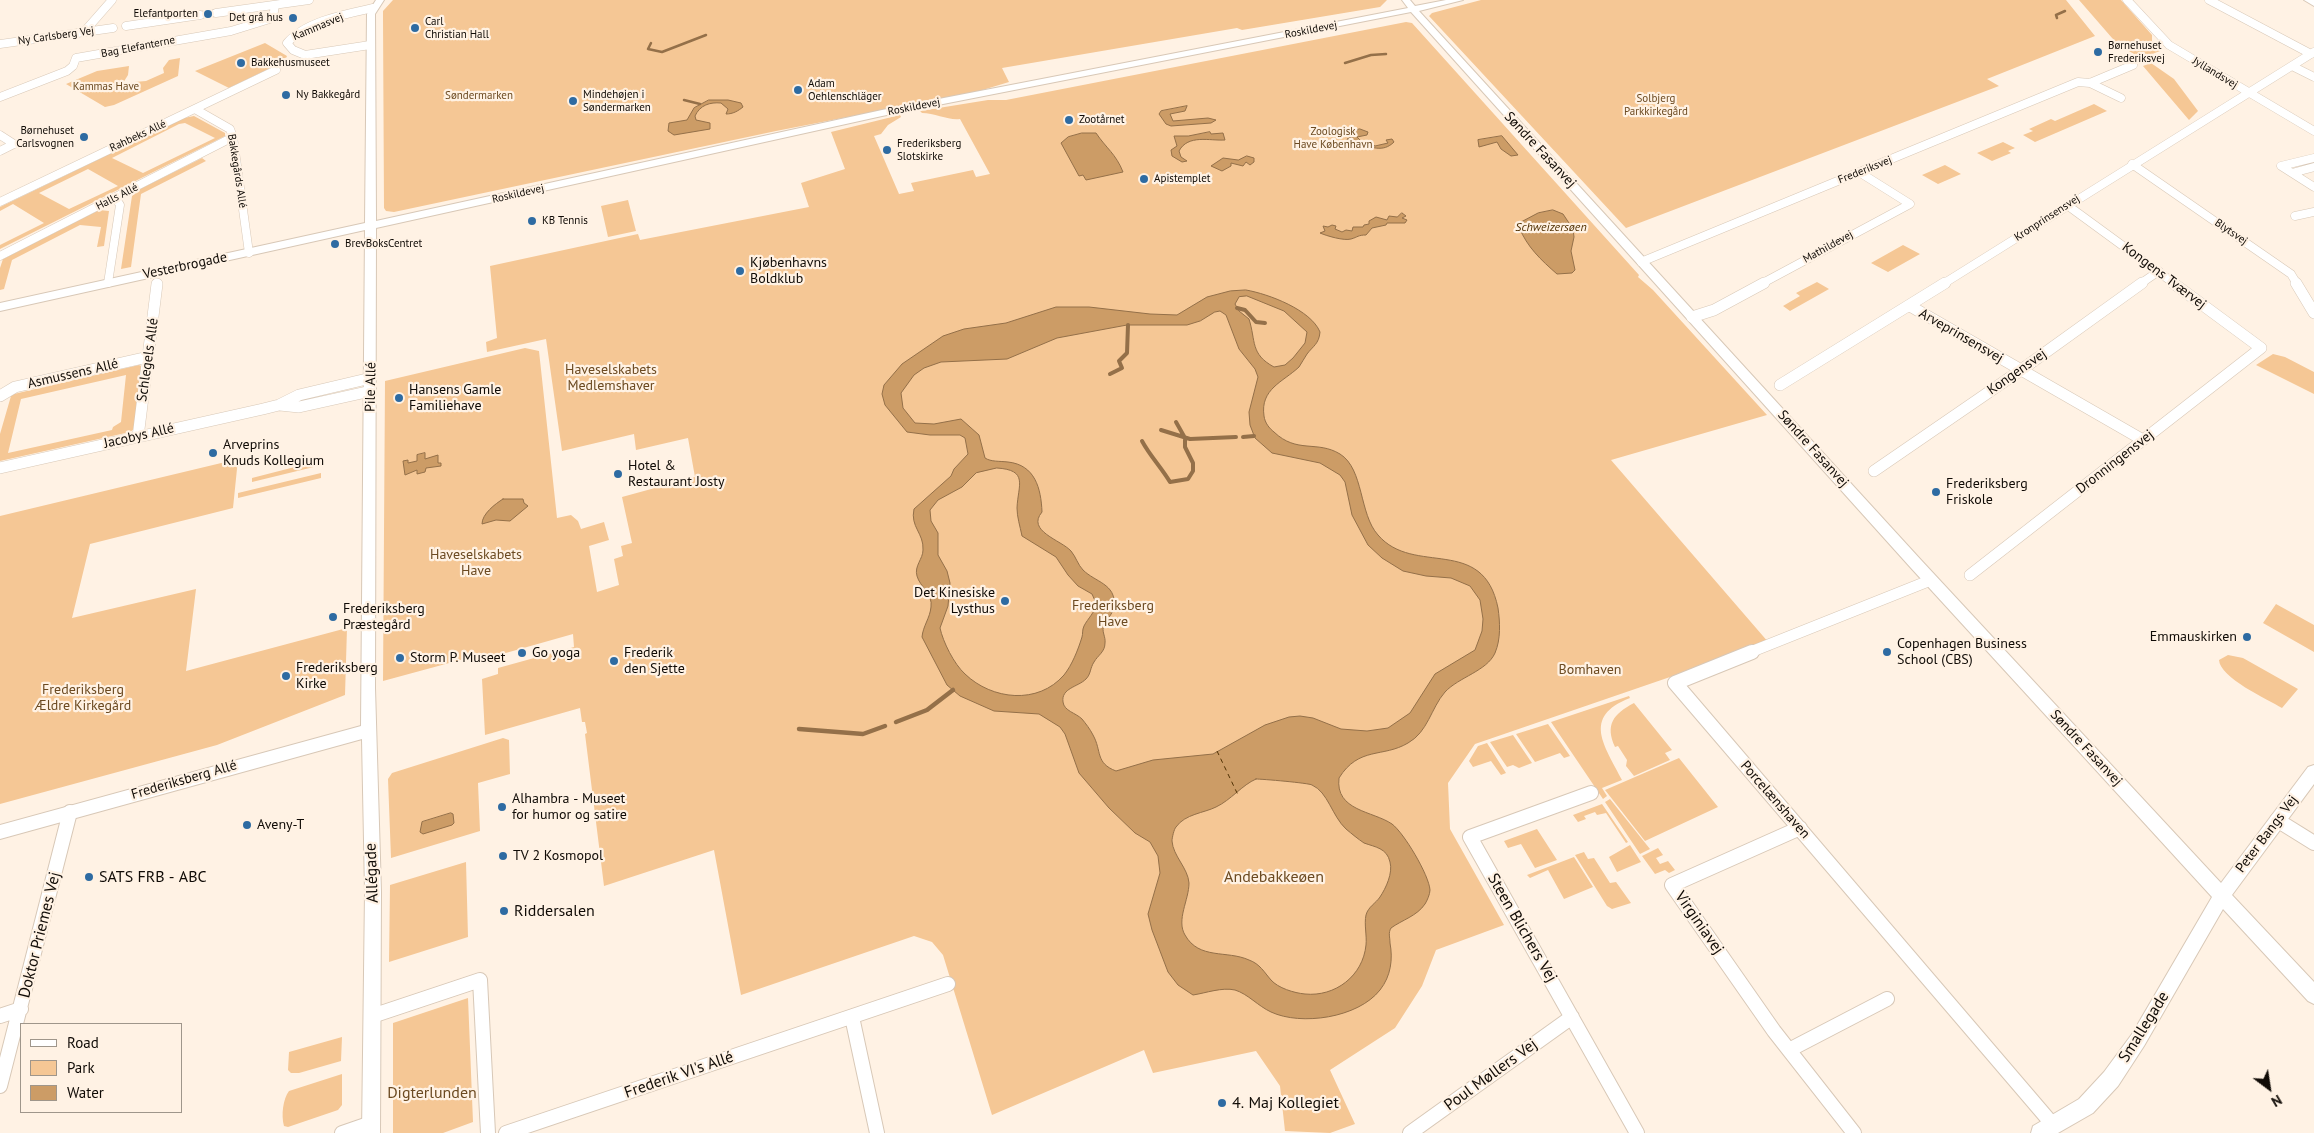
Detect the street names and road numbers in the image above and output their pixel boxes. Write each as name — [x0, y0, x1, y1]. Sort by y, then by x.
street label: Kammasvej — [291, 10, 345, 44]
street label: Roskildevej — [1284, 18, 1338, 42]
street label: Ny Carlsberg Vej — [17, 24, 95, 48]
street label: Bag Elefanterne — [100, 33, 176, 61]
street label: Jyllandsvej — [2190, 54, 2240, 92]
street label: Roskildevej — [887, 95, 941, 119]
street label: Søndre Fasanvej — [1500, 108, 1580, 192]
street label: Rahbeks Allé — [108, 117, 168, 155]
street label: Bakkegårds Allé — [225, 133, 249, 209]
street label: Frederiksvej — [1836, 153, 1894, 187]
street label: Halls Allé — [94, 181, 140, 213]
street label: Roskildevej — [491, 182, 545, 206]
street label: Kronprinsensvej — [2012, 192, 2082, 244]
street label: Blytsvej — [2212, 216, 2250, 248]
street label: Mathildevej — [1801, 228, 1855, 266]
street label: Kongens Tværvej — [2119, 239, 2209, 313]
street label: Vesterbrogade — [141, 249, 229, 283]
street label: Arveprinsensvej — [1916, 305, 2006, 367]
street label: Schlegels Allé — [134, 317, 162, 403]
street label: Kongensvej — [1984, 345, 2050, 399]
street label: Asmussens Allé — [26, 355, 120, 393]
street label: Pile Allé — [362, 362, 380, 412]
street label: Søndre Fasanvej — [1774, 407, 1852, 491]
street label: Jacobys Allé — [102, 420, 176, 452]
street label: Dronningensvej — [2073, 427, 2157, 497]
street label: Søndre Fasanvej — [2046, 706, 2126, 790]
street label: Frederiksberg Allé — [129, 757, 239, 803]
street label: Porcelænshaven — [1737, 758, 1813, 842]
street label: Peter Bangs Vej — [2232, 792, 2302, 876]
street label: Allégade — [361, 843, 383, 903]
street label: Doktor Priemes Vej — [15, 870, 65, 1000]
street label: Steen Blichers Vej — [1483, 870, 1561, 986]
street label: Virginiavej — [1670, 888, 1728, 958]
street label: Smallegade — [2115, 988, 2173, 1066]
street label: Poul Møllers Vej — [1441, 1035, 1541, 1115]
street label: Frederik VI's Allé — [622, 1047, 736, 1103]

